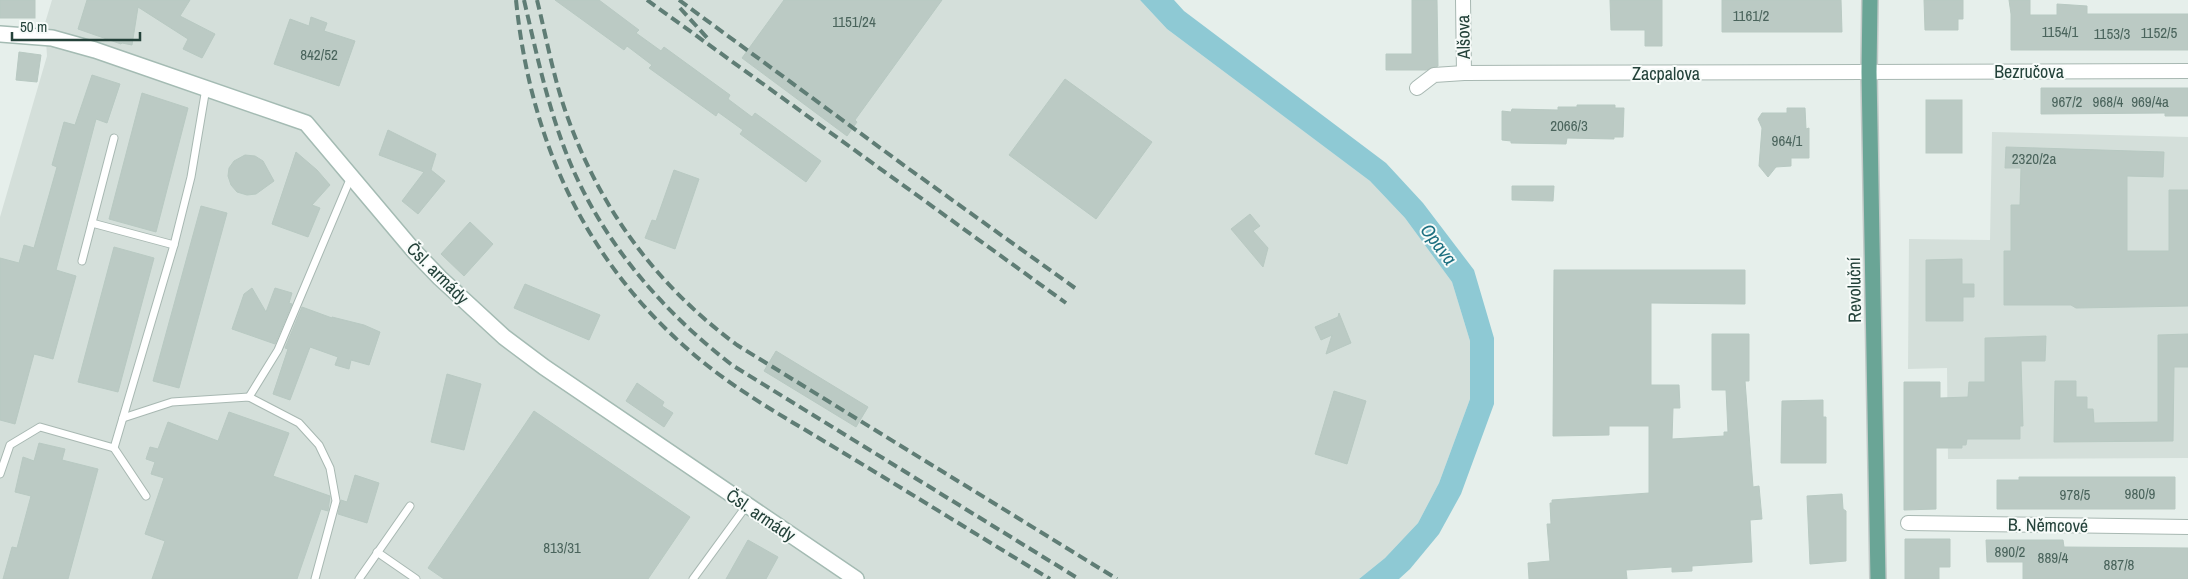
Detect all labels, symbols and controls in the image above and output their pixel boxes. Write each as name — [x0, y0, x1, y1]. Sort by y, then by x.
house number: 1161/2 — [1733, 5, 1770, 26]
scale bar — [12, 10, 140, 42]
house number: 1151/24 — [832, 11, 876, 32]
street label: Alšova — [1450, 15, 1476, 60]
text: 50 m — [20, 16, 47, 37]
house number: 1154/1 — [2042, 21, 2079, 42]
house number: 1152/5 — [2141, 22, 2178, 43]
house number: 1153/3 — [2094, 23, 2131, 44]
house number: 842/52 — [300, 44, 338, 65]
street label: Bezručova — [1994, 59, 2064, 84]
street label: Zacpalova — [1632, 61, 1700, 86]
house number: 967/2 — [2052, 91, 2083, 112]
house number: 968/4 — [2093, 91, 2124, 112]
house number: 969/4a — [2131, 91, 2169, 112]
house number: 2066/3 — [1550, 115, 1588, 136]
house number: 964/1 — [1772, 130, 1803, 151]
house number: 2320/2a — [2012, 148, 2056, 169]
water label: Opava — [1415, 218, 1463, 270]
street label: Čsl. armády — [401, 236, 475, 310]
street label: Revoluční — [1841, 256, 1867, 323]
street label: Čsl. armády — [721, 483, 801, 548]
house number: 980/9 — [2125, 483, 2156, 504]
house number: 978/5 — [2060, 484, 2091, 505]
street label: B. Němcové — [2008, 512, 2088, 538]
house number: 813/31 — [543, 537, 581, 558]
house number: 890/2 — [1995, 541, 2026, 562]
house number: 889/4 — [2038, 547, 2069, 568]
house number: 887/8 — [2104, 554, 2135, 575]

